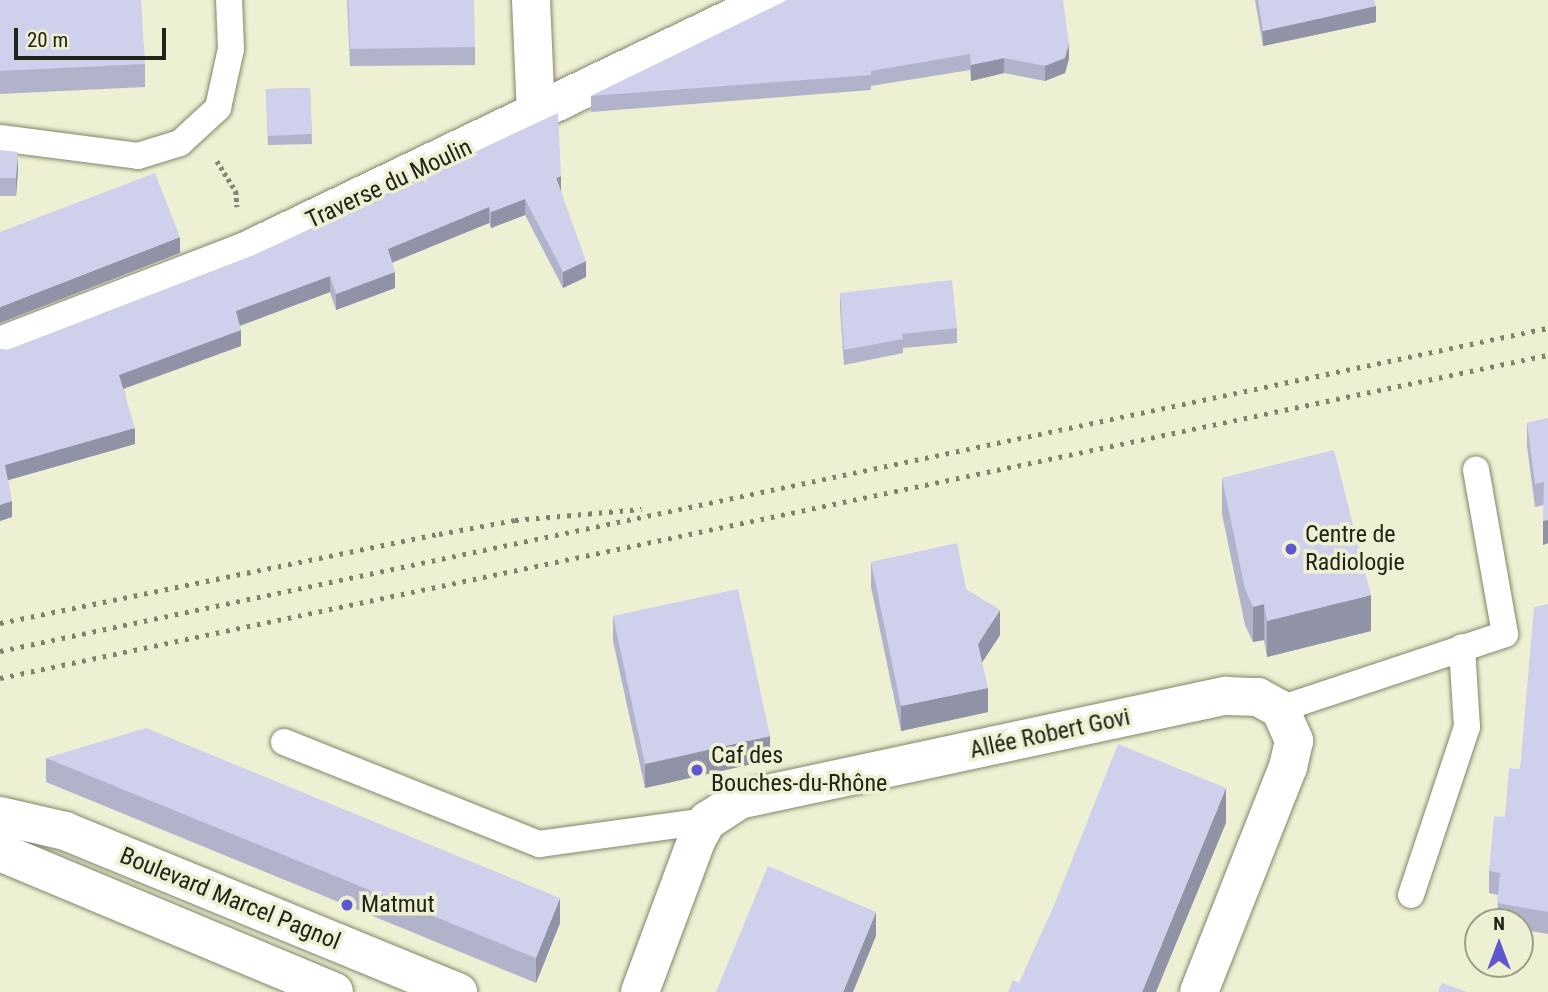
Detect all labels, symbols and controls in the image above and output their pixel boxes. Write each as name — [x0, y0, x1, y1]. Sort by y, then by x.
scale bar — [18, 14, 170, 58]
text: 20 m — [27, 28, 68, 52]
street label: Traverse du Moulin — [302, 133, 476, 235]
place label: Centre de Radiologie — [1305, 521, 1405, 577]
marker: Centre de Radiologie — [1283, 541, 1299, 557]
street label: Allée Robert Govi — [967, 703, 1133, 765]
place label: Caf des Bouches-du-Rhône — [711, 742, 887, 798]
marker: Caf des Bouches-du-Rhône — [689, 762, 705, 778]
street label: Boulevard Marcel Pagnol — [116, 842, 344, 956]
place label: Matmut — [361, 891, 434, 919]
marker: Matmut — [339, 897, 355, 913]
north arrow — [1464, 908, 1534, 978]
text: N — [1493, 912, 1505, 935]

